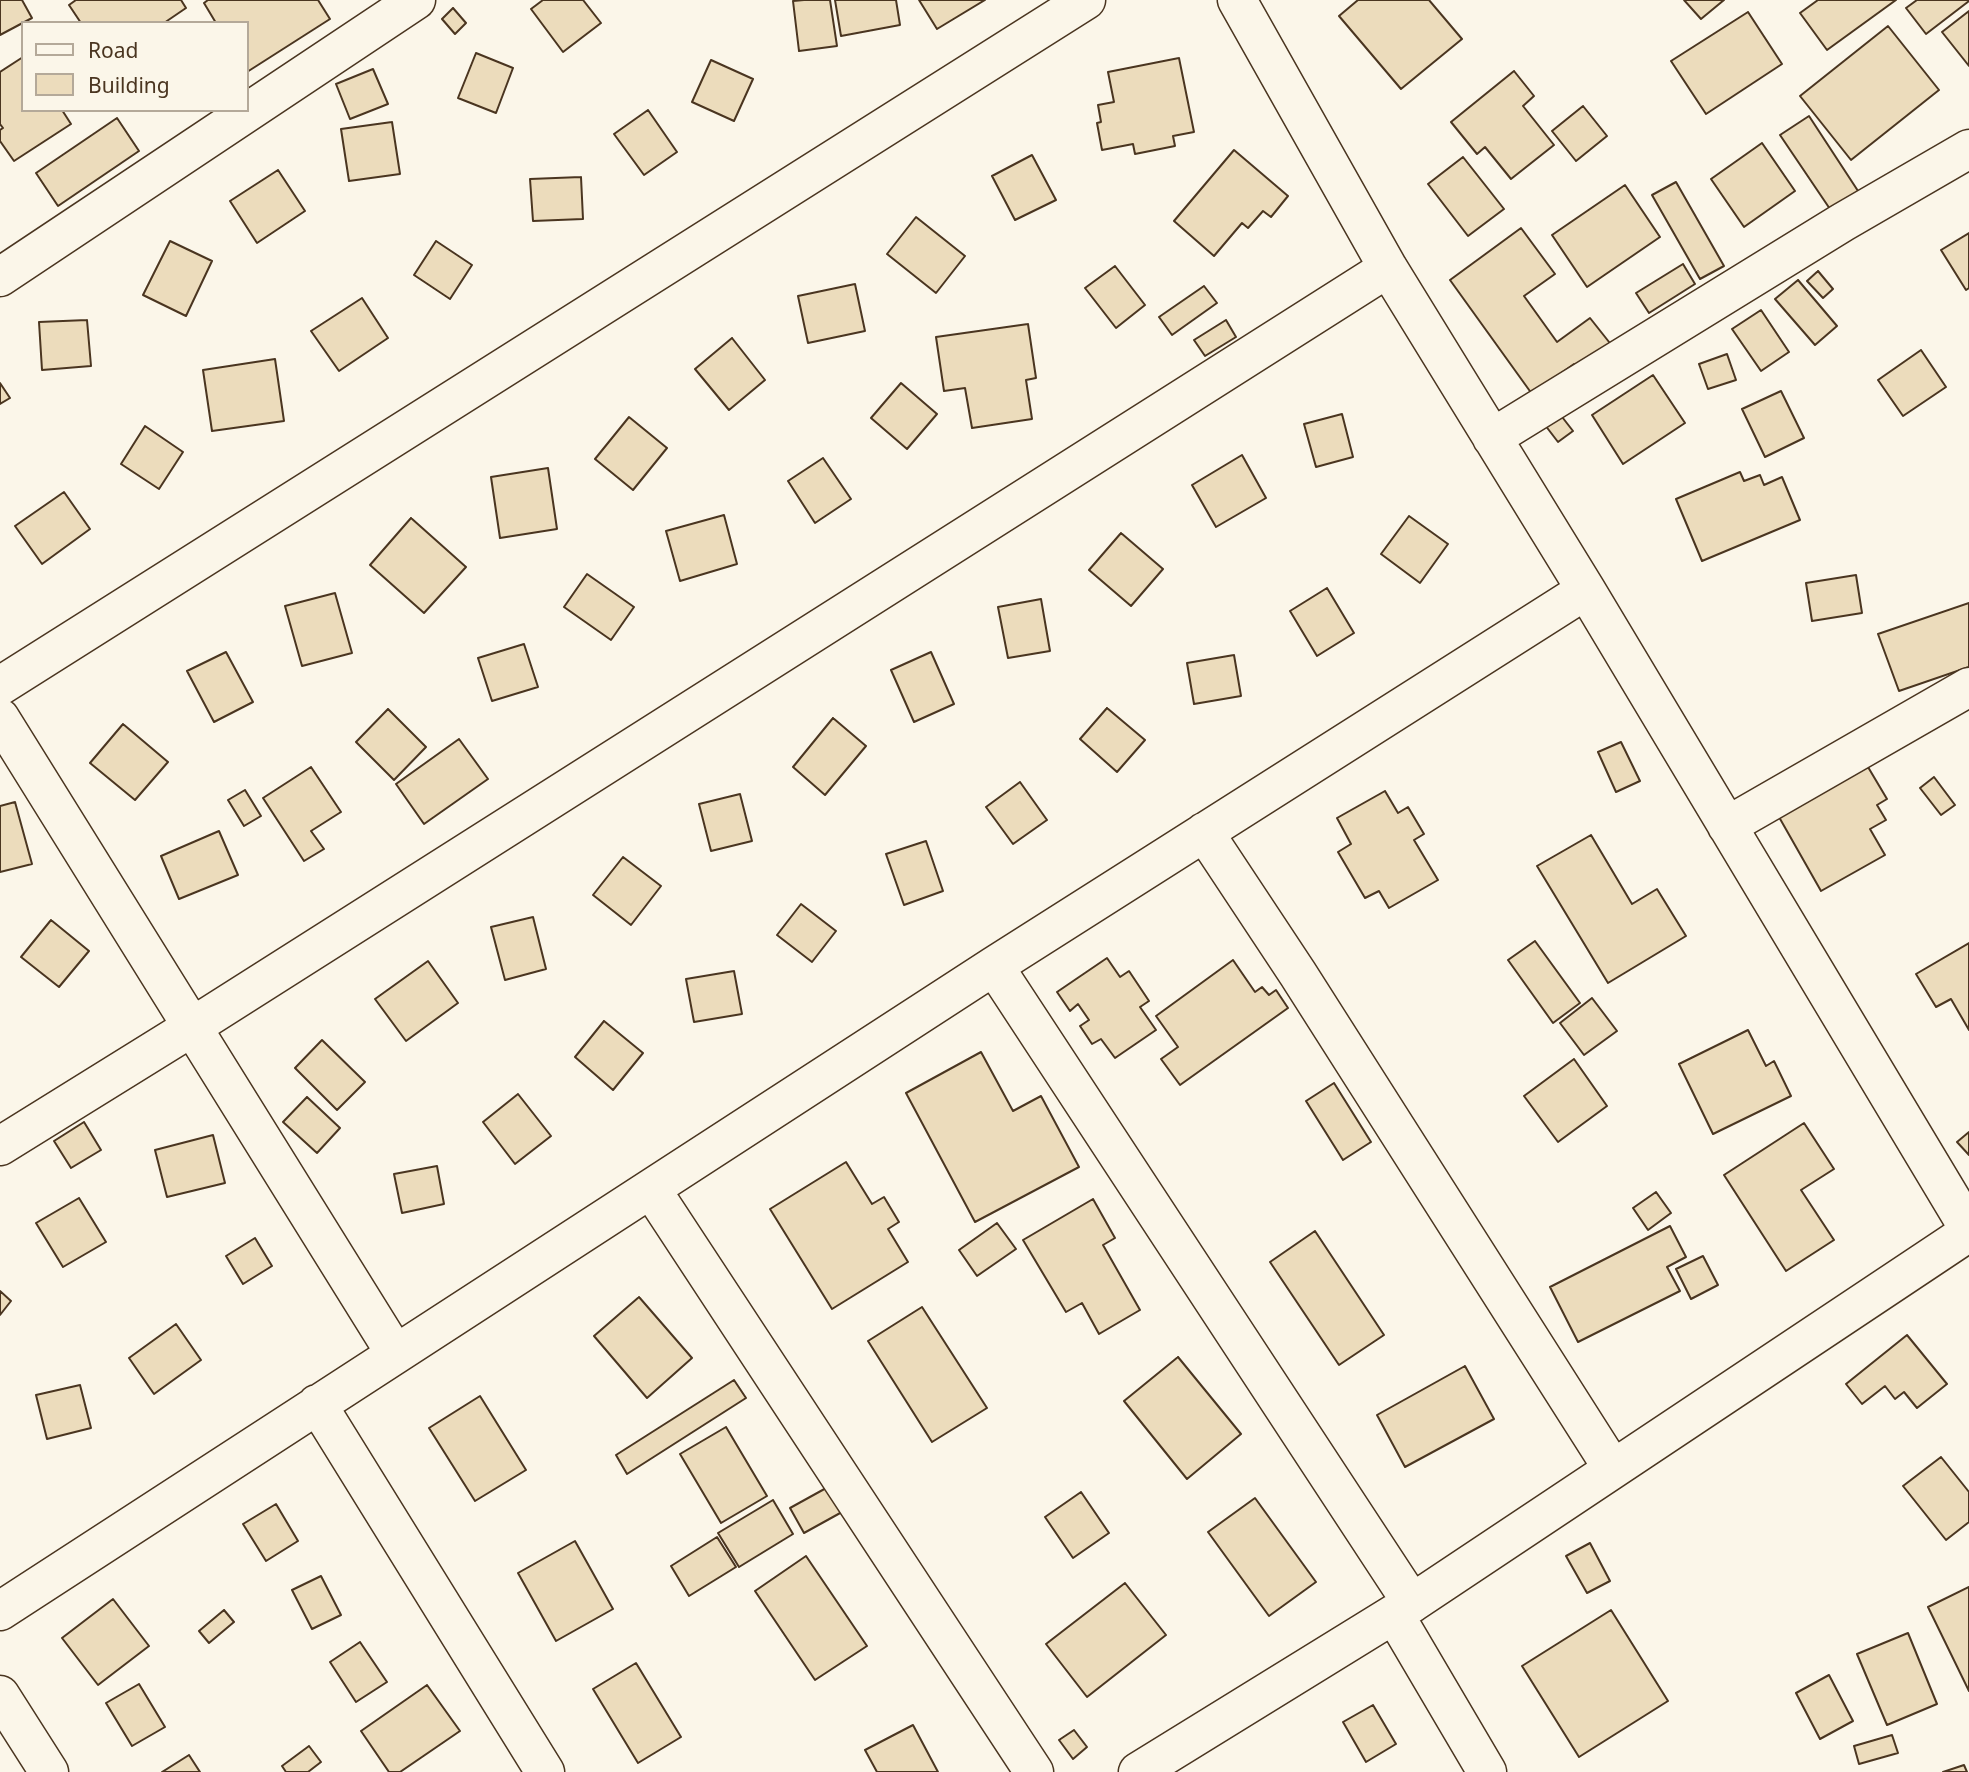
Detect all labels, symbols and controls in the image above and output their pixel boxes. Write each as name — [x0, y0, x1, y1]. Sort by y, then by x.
legend — [21, 21, 248, 112]
text: Road — [88, 36, 138, 64]
text: Building — [88, 71, 170, 99]

